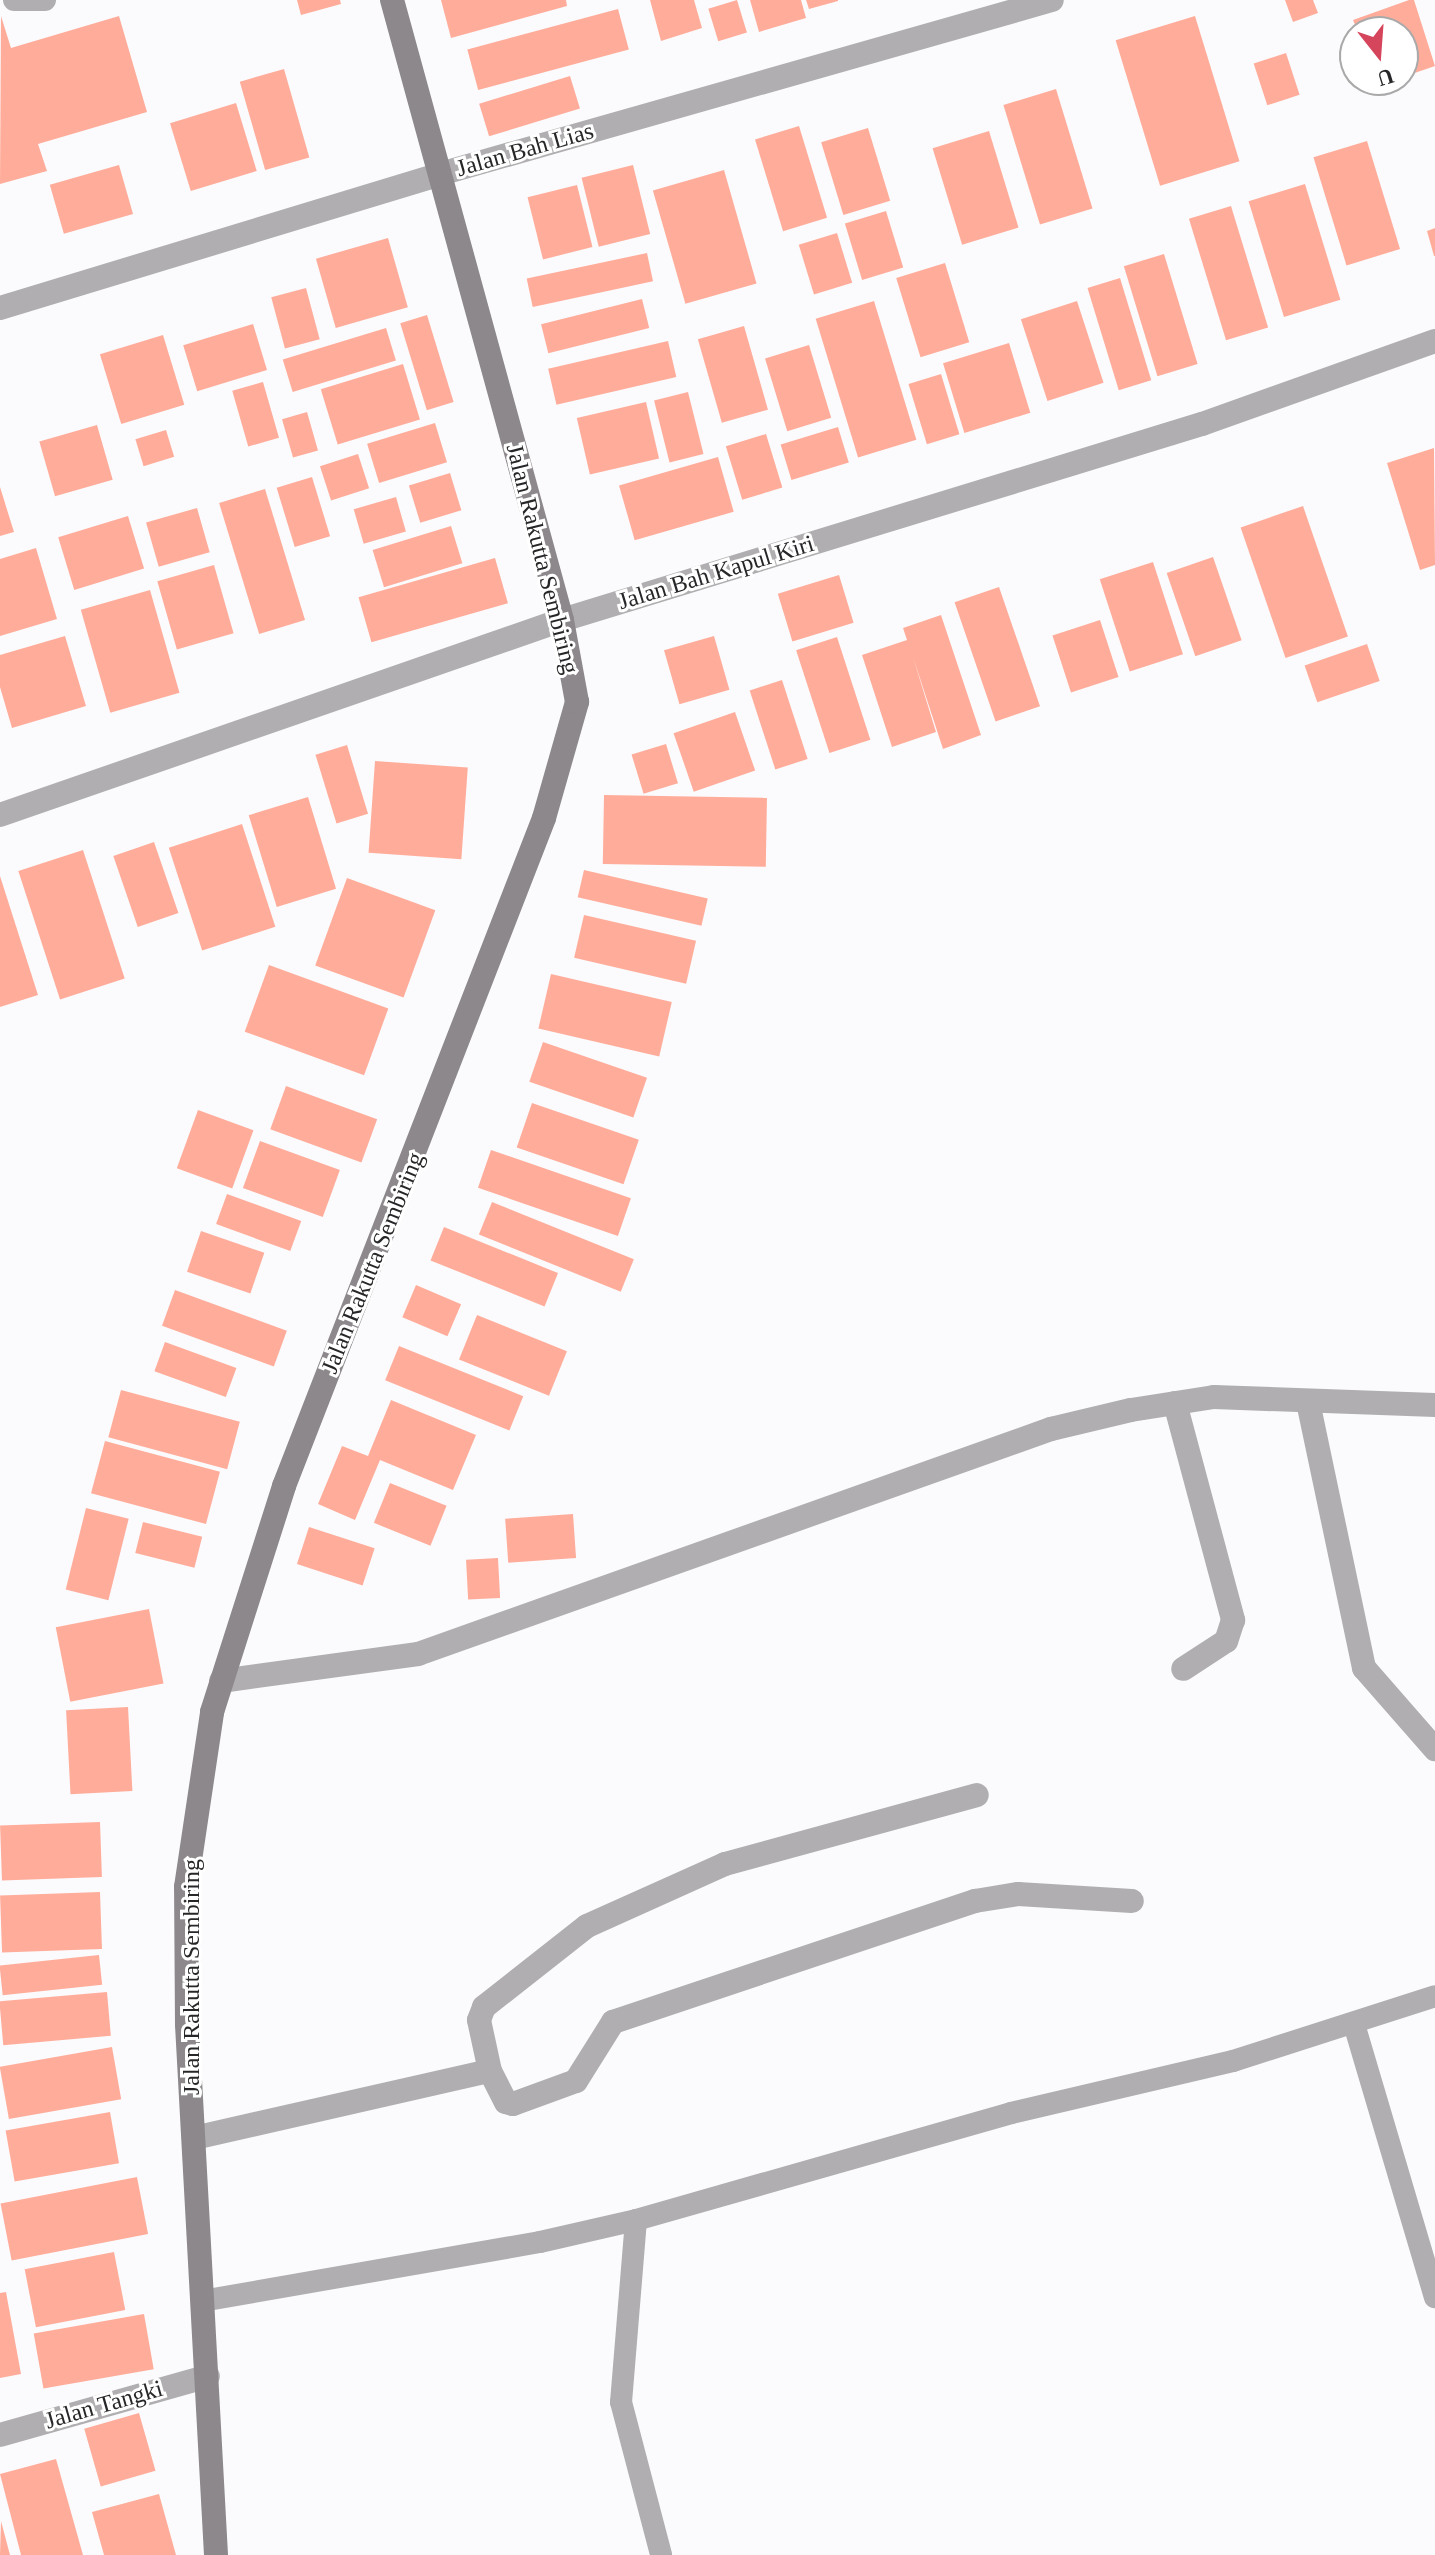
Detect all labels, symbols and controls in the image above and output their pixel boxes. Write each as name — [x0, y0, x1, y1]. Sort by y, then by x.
north arrow — [1339, 16, 1419, 96]
text: U — [1374, 63, 1397, 92]
street label: Jalan Bah Lias — [453, 117, 597, 183]
street label: Jalan Rakutta Sembiring — [499, 441, 585, 677]
street label: Jalan Bah Kapul Kiri — [615, 530, 817, 616]
street label: Jalan Rakutta Sembiring — [315, 1148, 431, 1378]
street label: Jalan Rakutta Sembiring — [178, 1859, 206, 2095]
street label: Jalan Tangki — [42, 2374, 166, 2436]

